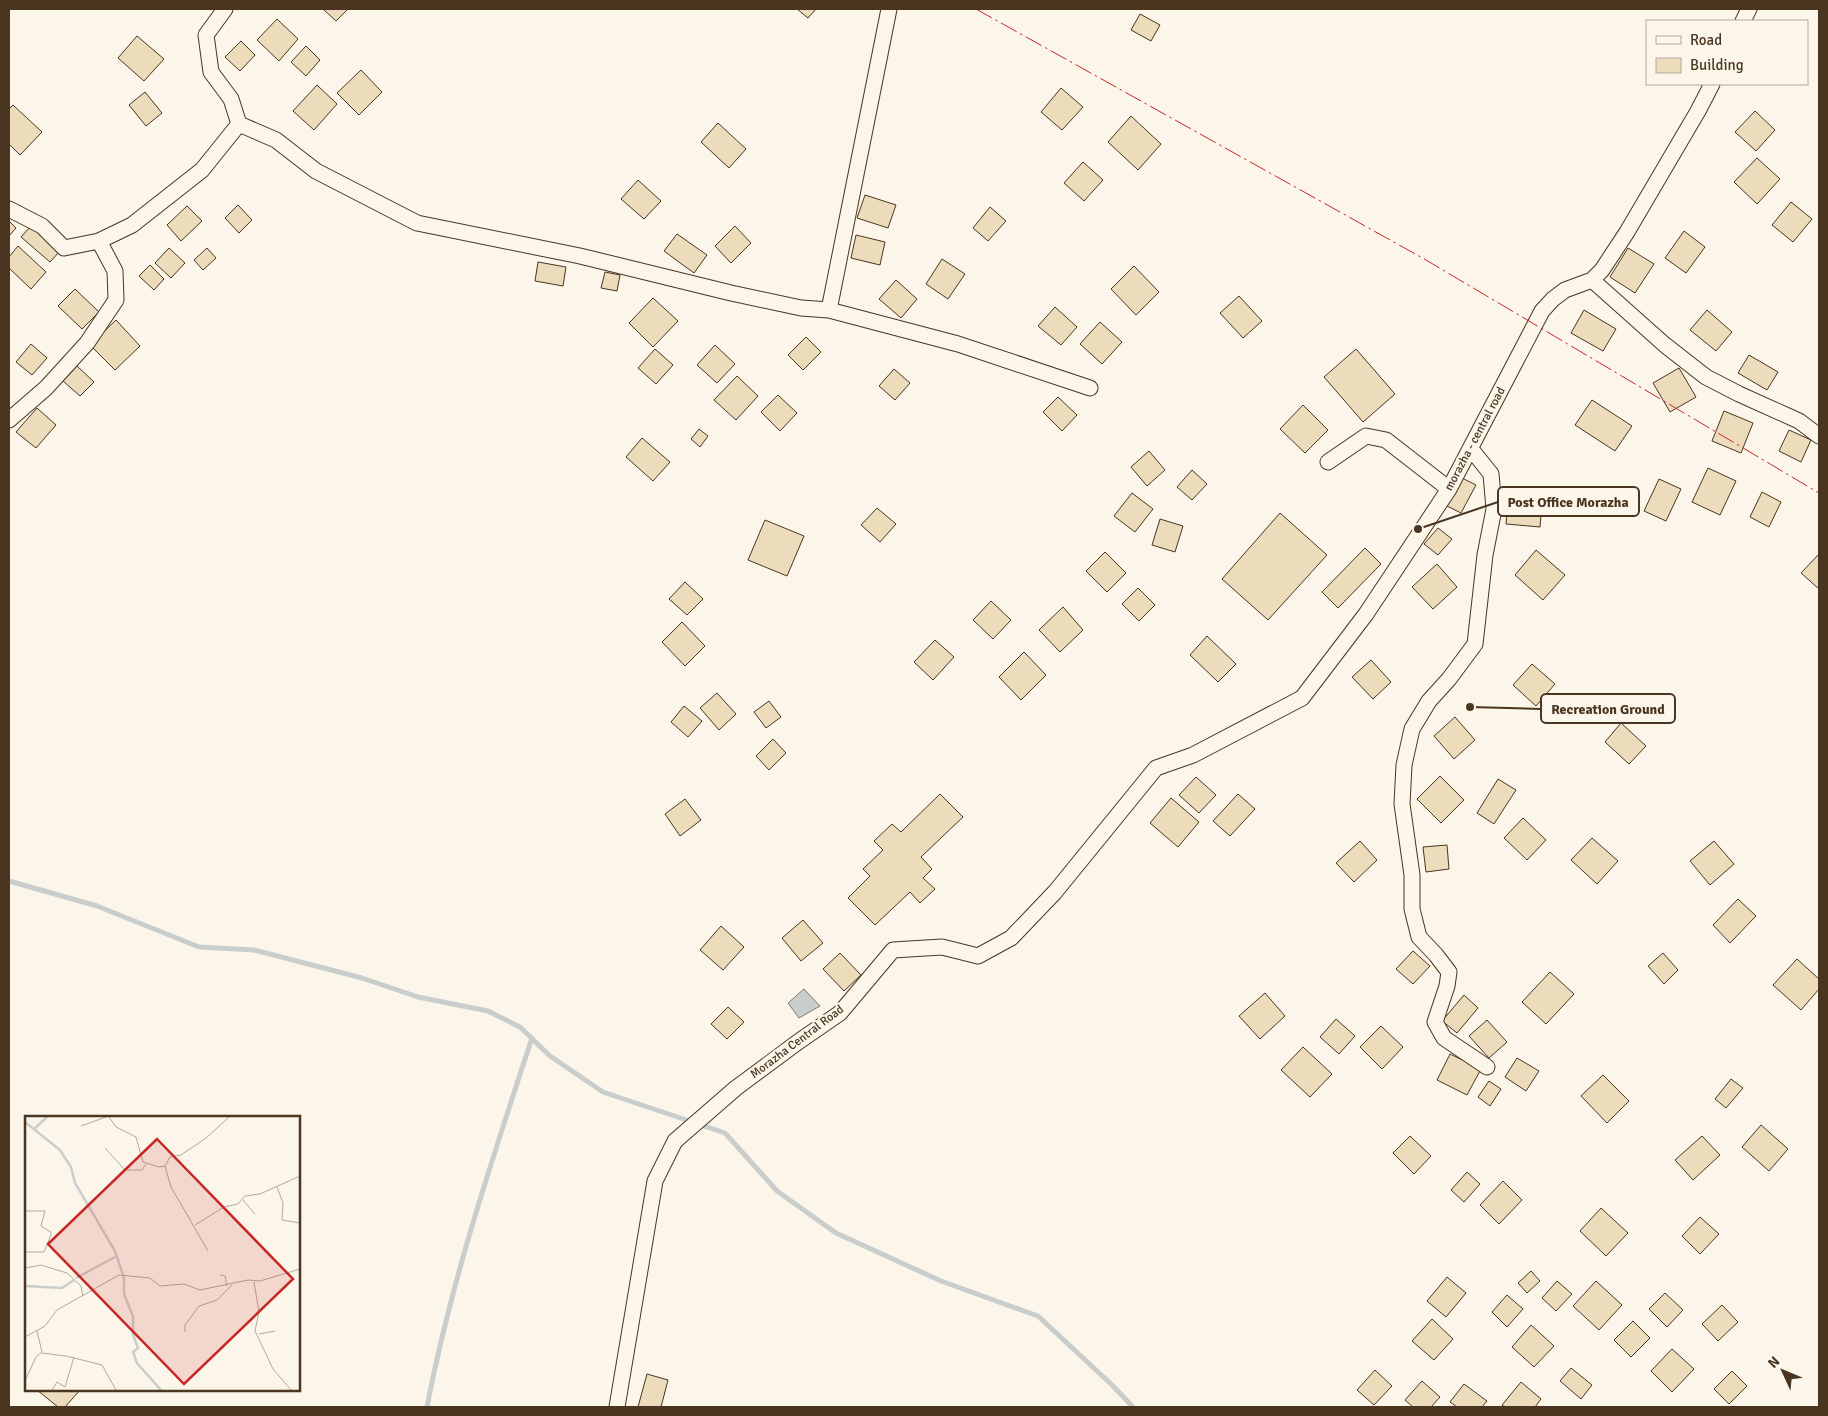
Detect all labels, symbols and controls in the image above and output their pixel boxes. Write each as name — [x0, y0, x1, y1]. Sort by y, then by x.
legend — [1646, 20, 1808, 85]
text: Road — [1690, 31, 1722, 49]
text: Building — [1690, 56, 1744, 74]
street label: morazha - central road — [1441, 385, 1509, 493]
callout: Post Office Morazha — [1498, 487, 1639, 516]
text: Post Office Morazha — [1507, 494, 1629, 511]
callout: Recreation Ground — [1541, 694, 1675, 723]
text: Recreation Ground — [1551, 701, 1665, 718]
street label: Morazha Central Road — [747, 1002, 847, 1082]
inset map — [25, 1116, 300, 1391]
north arrow — [1758, 1346, 1808, 1396]
text: N — [1765, 1353, 1784, 1372]

